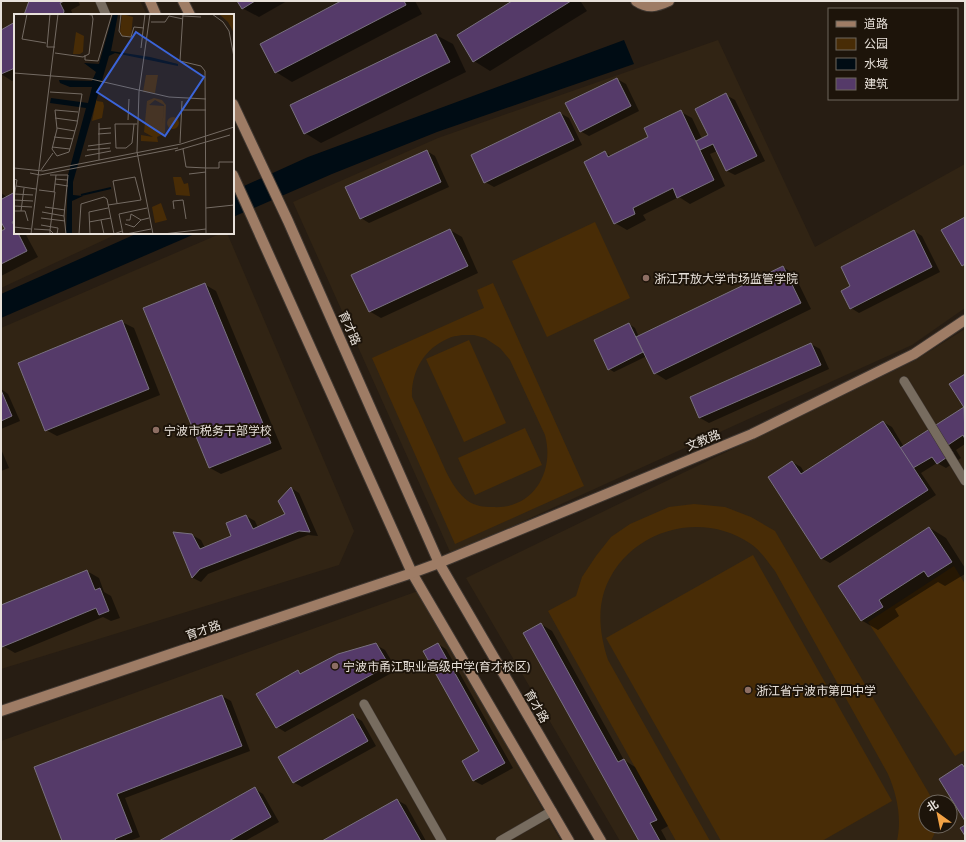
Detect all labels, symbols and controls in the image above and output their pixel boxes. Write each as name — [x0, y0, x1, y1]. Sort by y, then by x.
legend — [828, 8, 958, 100]
inset map — [14, 14, 234, 234]
text: 道路 — [864, 16, 888, 31]
text: 公园 — [864, 36, 888, 51]
text: 水域 — [864, 56, 888, 71]
text: 建筑 — [864, 76, 888, 91]
place label: 浙江开放大学市场监管学院 — [654, 271, 798, 286]
marker: 浙江开放大学市场监管学院 — [641, 273, 651, 283]
street label: 育才路 — [336, 308, 364, 348]
place label: 宁波市税务干部学校 — [164, 423, 272, 438]
marker: 宁波市税务干部学校 — [151, 425, 161, 435]
street label: 文教路 — [683, 426, 723, 454]
street label: 育才路 — [184, 617, 222, 643]
place label: 宁波市甬江职业高级中学(育才校区) — [343, 659, 531, 674]
marker: 宁波市甬江职业高级中学(育才校区) — [330, 661, 340, 671]
place label: 浙江省宁波市第四中学 — [756, 683, 876, 698]
marker: 浙江省宁波市第四中学 — [743, 685, 753, 695]
street label: 育才路 — [522, 687, 552, 725]
north arrow — [918, 794, 958, 834]
text: 北 — [924, 797, 941, 814]

